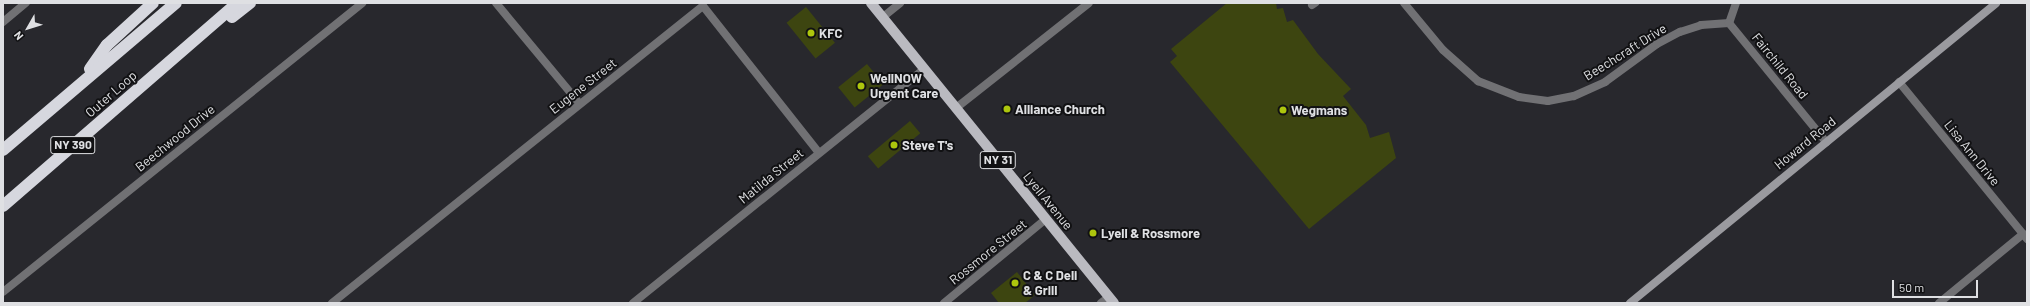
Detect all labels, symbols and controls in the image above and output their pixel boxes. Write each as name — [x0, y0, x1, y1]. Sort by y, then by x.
north arrow — [8, 8, 48, 48]
street label: Beechcraft Drive — [1581, 20, 1669, 84]
place label: KFC — [819, 25, 842, 41]
marker: KFC — [806, 28, 816, 38]
text: N — [11, 29, 26, 43]
street label: Fairchild Road — [1749, 30, 1811, 102]
street label: Eugene Street — [546, 55, 620, 117]
street label: Outer Loop — [82, 68, 140, 120]
place label: WellNOW Urgent Care — [870, 71, 938, 102]
marker: WellNOW Urgent Care — [855, 80, 867, 92]
street label: Beechwood Drive — [132, 101, 218, 175]
place label: Alliance Church — [1015, 101, 1105, 117]
place label: Wegmans — [1291, 102, 1347, 118]
marker: Alliance Church — [1002, 104, 1012, 114]
marker: Wegmans — [1278, 105, 1288, 115]
street label: Howard Road — [1771, 114, 1839, 172]
street label: Lisa Ann Drive — [1941, 117, 2003, 189]
road number: NY 390 — [50, 135, 96, 155]
place label: Steve T's — [902, 137, 953, 153]
marker: Steve T's — [889, 140, 899, 150]
street label: Matilda Street — [735, 145, 807, 207]
road number: NY 31 — [979, 150, 1017, 170]
street label: Lyell Avenue — [1020, 169, 1076, 233]
street label: Rossmore Street — [946, 216, 1030, 288]
place label: Lyell & Rossmore — [1101, 225, 1200, 241]
marker: Lyell & Rossmore — [1088, 228, 1098, 238]
place label: C & C Deli & Grill — [1023, 268, 1077, 299]
scale bar — [1894, 272, 1980, 298]
marker: C & C Deli & Grill — [1010, 278, 1020, 288]
text: 50 m — [1899, 280, 1924, 294]

